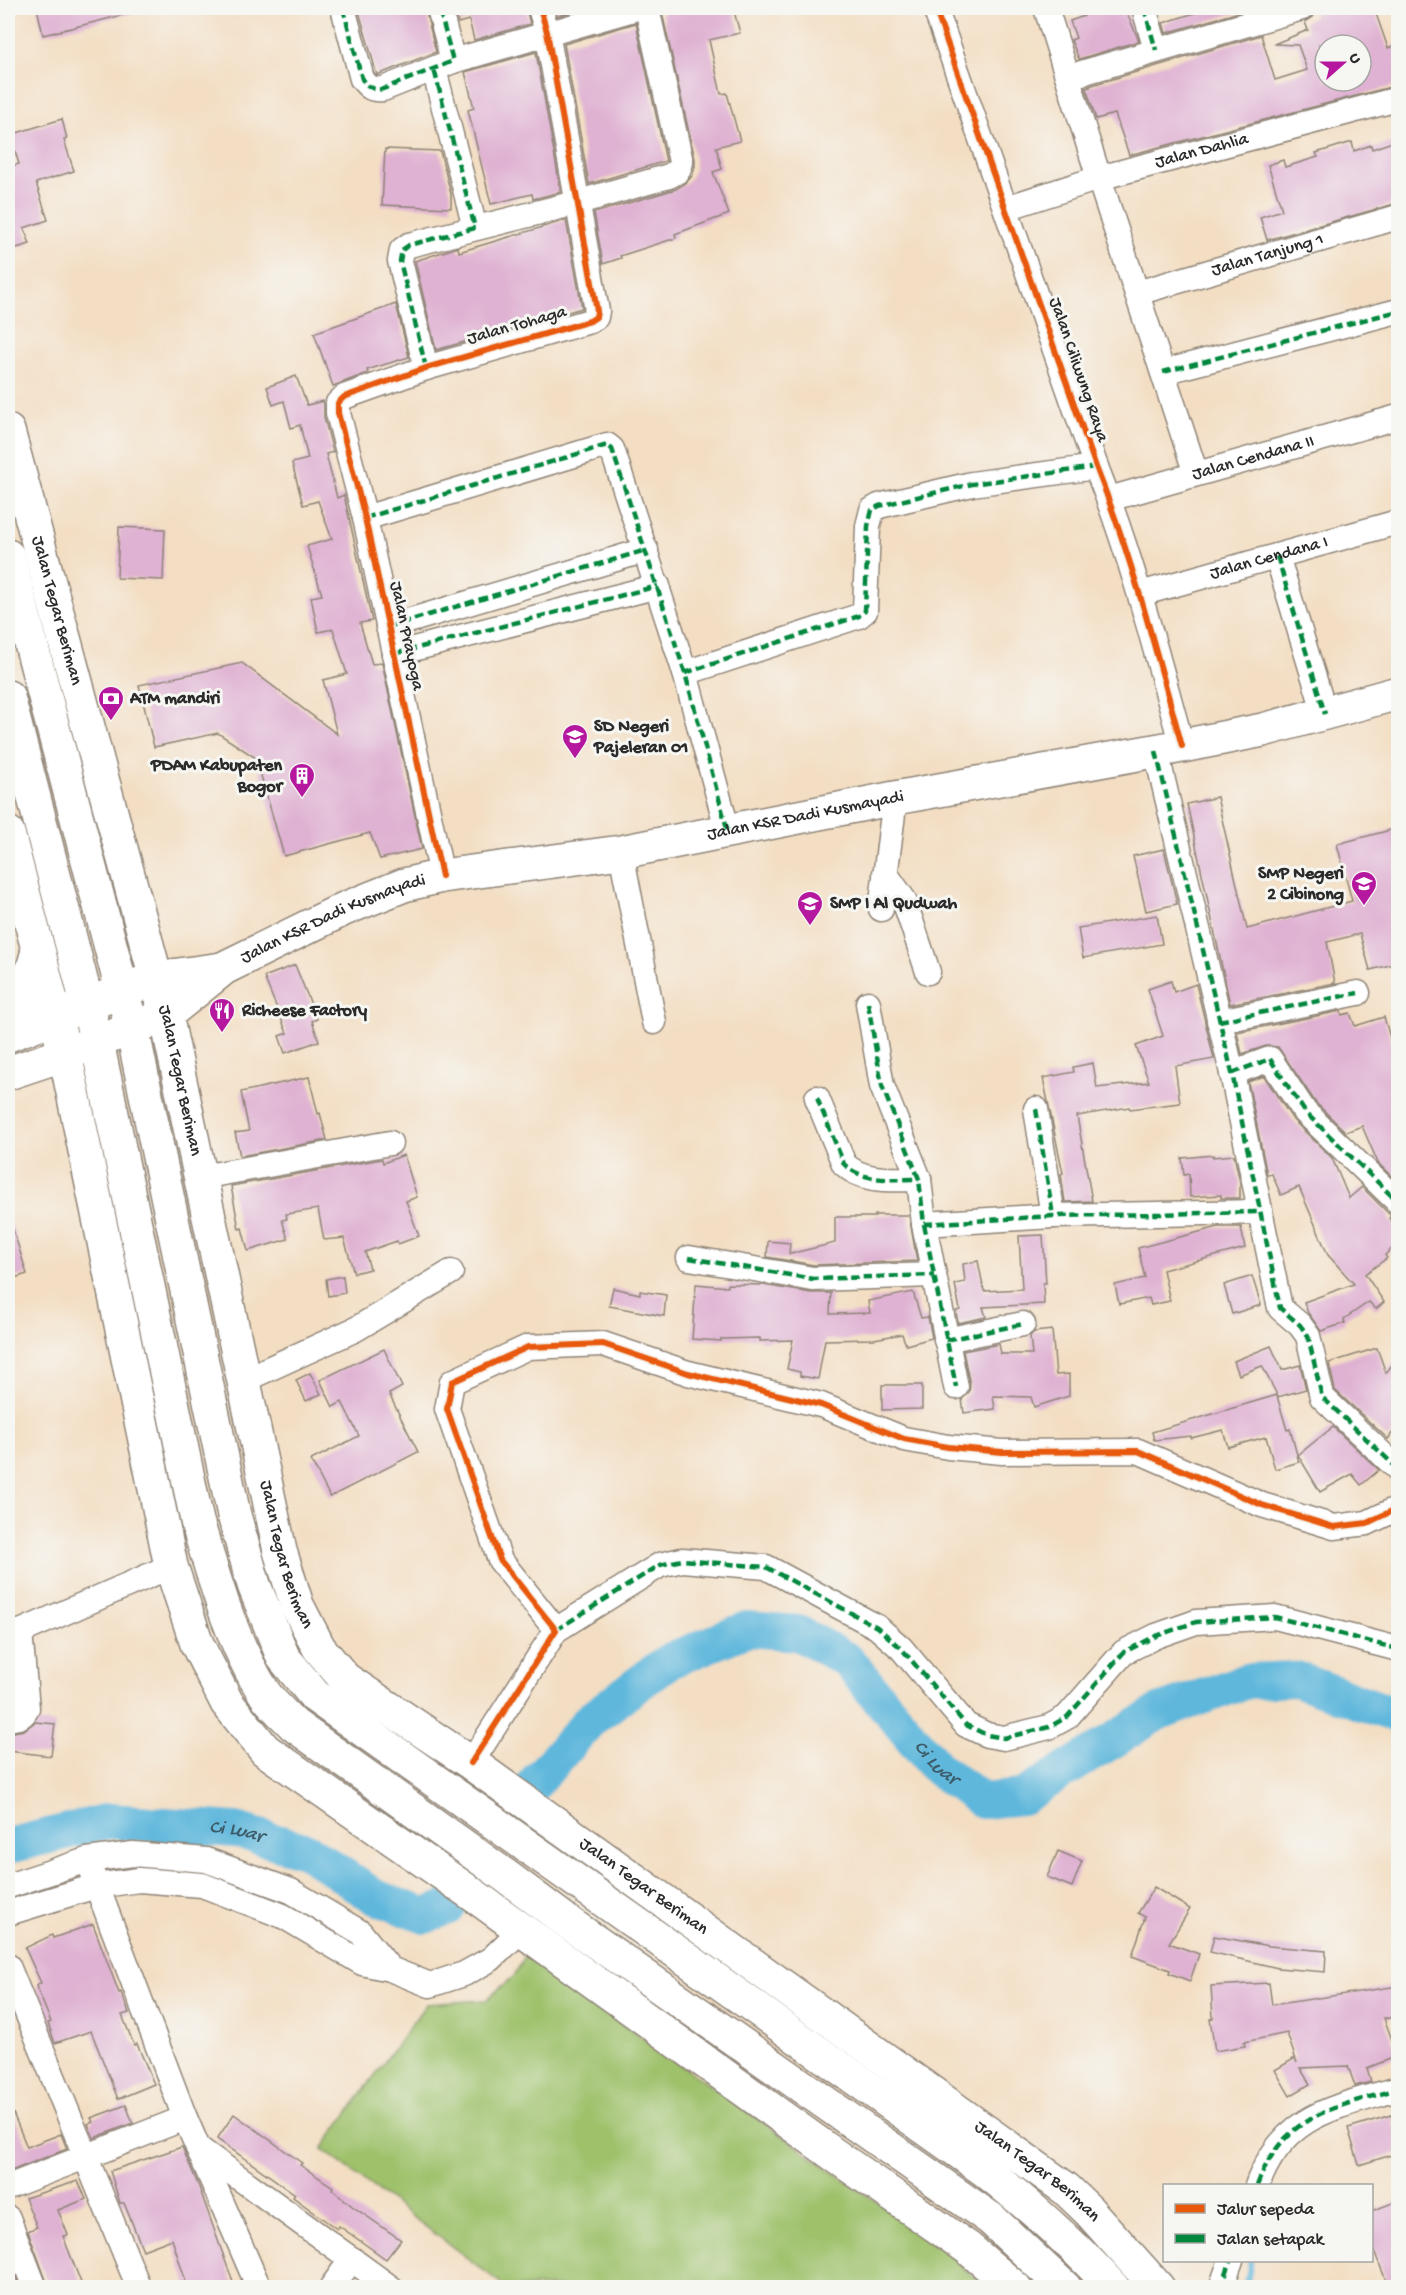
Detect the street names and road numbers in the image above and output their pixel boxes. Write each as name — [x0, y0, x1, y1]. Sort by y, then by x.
street label: Jalan Dahlia — [1153, 128, 1252, 173]
street label: Jalan Tanjung 1 — [1209, 229, 1326, 281]
street label: Jalan Ciliwung Raya — [1043, 295, 1113, 446]
street label: Jalan Tohaga — [465, 302, 570, 350]
street label: Jalan Cendana II — [1190, 431, 1317, 485]
street label: Jalan Cendana I — [1208, 532, 1330, 584]
street label: Jalan Tegar Beriman — [26, 534, 87, 688]
street label: Jalan Prayoga — [384, 580, 428, 693]
street label: Jalan KSR Dadi Kusmayadi — [705, 786, 906, 845]
street label: Jalan KSR Dadi Kusmayadi — [237, 870, 428, 969]
street label: Jalan Tegar Beriman — [153, 1003, 206, 1158]
street label: Jalan Tegar Beriman — [255, 1479, 318, 1633]
street label: Jalan Tegar Beriman — [575, 1833, 712, 1940]
street label: Jalan Tegar Beriman — [970, 2116, 1105, 2227]

